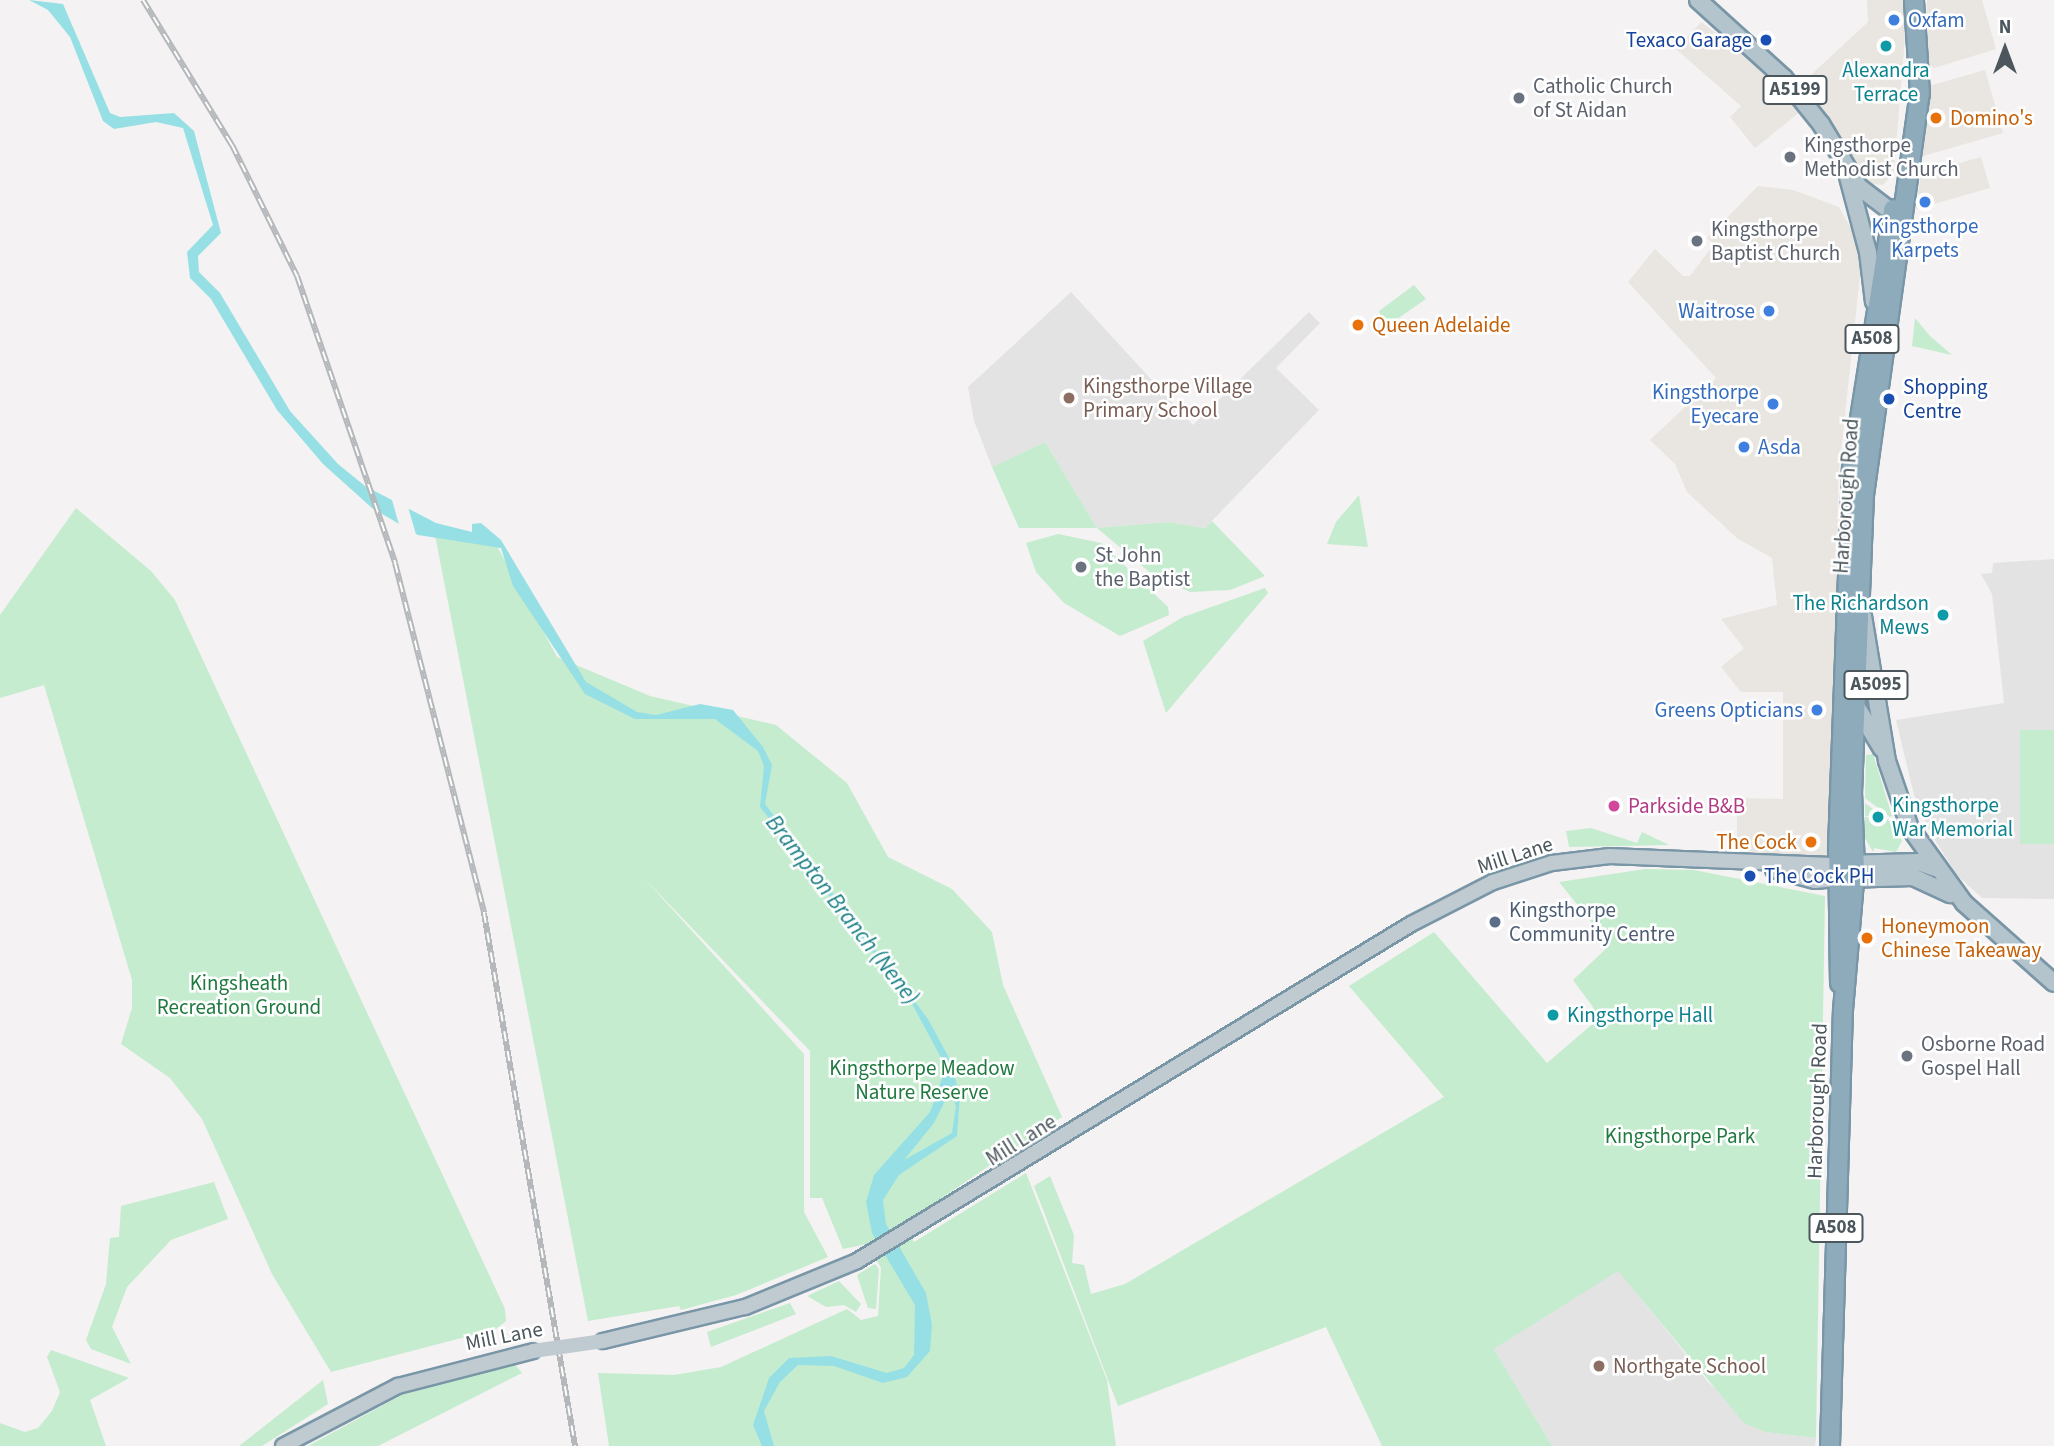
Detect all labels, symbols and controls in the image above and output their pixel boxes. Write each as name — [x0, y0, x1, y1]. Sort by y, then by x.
place label: Oxfam — [1908, 7, 1965, 33]
marker: Oxfam — [1886, 12, 1902, 28]
north arrow — [1970, 14, 2040, 84]
text: N — [1999, 14, 2011, 41]
place label: Texaco Garage — [1626, 27, 1752, 53]
marker: Texaco Garage — [1758, 32, 1774, 48]
marker: Alexandra Terrace — [1878, 38, 1894, 54]
place label: Alexandra Terrace — [1842, 57, 1930, 107]
place label: Catholic Church of St Aidan — [1533, 73, 1672, 123]
road number: A5199 — [1762, 74, 1828, 106]
marker: Catholic Church of St Aidan — [1511, 90, 1527, 106]
place label: Domino's — [1950, 105, 2033, 131]
marker: Domino's — [1928, 110, 1944, 126]
place label: Kingsthorpe Methodist Church — [1804, 132, 1959, 182]
marker: Kingsthorpe Methodist Church — [1782, 149, 1798, 165]
marker: Kingsthorpe Karpets — [1917, 194, 1933, 210]
place label: Kingsthorpe Karpets — [1871, 213, 1979, 263]
place label: Kingsthorpe Baptist Church — [1711, 216, 1840, 266]
marker: Kingsthorpe Baptist Church — [1689, 233, 1705, 249]
place label: Waitrose — [1678, 298, 1755, 324]
marker: Waitrose — [1761, 303, 1777, 319]
place label: Queen Adelaide — [1372, 312, 1511, 338]
marker: Queen Adelaide — [1350, 317, 1366, 333]
road number: A508 — [1844, 324, 1900, 354]
place label: Kingsthorpe Village Primary School — [1083, 373, 1252, 423]
place label: Shopping Centre — [1903, 374, 1988, 424]
place label: Kingsthorpe Eyecare — [1652, 379, 1759, 429]
marker: Kingsthorpe Village Primary School — [1061, 390, 1077, 406]
marker: Shopping Centre — [1881, 391, 1897, 407]
marker: Kingsthorpe Eyecare — [1765, 396, 1781, 412]
street label: Harborough Road — [1828, 417, 1864, 575]
place label: Asda — [1758, 434, 1801, 460]
marker: Asda — [1736, 439, 1752, 455]
place label: St John the Baptist — [1095, 542, 1190, 592]
marker: St John the Baptist — [1073, 559, 1089, 575]
place label: The Richardson Mews — [1793, 590, 1929, 640]
marker: The Richardson Mews — [1935, 607, 1951, 623]
road number: A5095 — [1843, 670, 1909, 700]
place label: Greens Opticians — [1655, 697, 1803, 723]
marker: Greens Opticians — [1809, 702, 1825, 718]
place label: Kingsthorpe War Memorial — [1892, 792, 2013, 842]
place label: Parkside B&B — [1628, 793, 1745, 819]
marker: Parkside B&B — [1606, 798, 1622, 814]
marker: Kingsthorpe War Memorial — [1870, 809, 1886, 825]
water label: Brampton Branch (Nene) — [759, 810, 925, 1010]
place label: The Cock — [1716, 829, 1797, 855]
street label: Mill Lane — [1474, 831, 1556, 879]
marker: The Cock — [1803, 834, 1819, 850]
place label: The Cock PH — [1764, 863, 1874, 889]
marker: The Cock PH — [1742, 868, 1758, 884]
place label: Kingsthorpe Community Centre — [1509, 897, 1675, 947]
place label: Honeymoon Chinese Takeaway — [1881, 913, 2041, 963]
marker: Kingsthorpe Community Centre — [1487, 914, 1503, 930]
marker: Honeymoon Chinese Takeaway — [1859, 930, 1875, 946]
park label: Kingsheath Recreation Ground — [157, 970, 321, 1020]
place label: Kingsthorpe Hall — [1567, 1002, 1713, 1028]
marker: Kingsthorpe Hall — [1545, 1007, 1561, 1023]
street label: Harborough Road — [1802, 1023, 1832, 1179]
place label: Osborne Road Gospel Hall — [1921, 1031, 2045, 1081]
marker: Osborne Road Gospel Hall — [1899, 1048, 1915, 1064]
park label: Kingsthorpe Meadow Nature Reserve — [829, 1055, 1015, 1105]
street label: Mill Lane — [981, 1109, 1061, 1171]
park label: Kingsthorpe Park — [1605, 1123, 1755, 1149]
road number: A508 — [1808, 1212, 1864, 1244]
street label: Mill Lane — [463, 1316, 545, 1356]
place label: Northgate School — [1613, 1353, 1766, 1379]
marker: Northgate School — [1591, 1358, 1607, 1374]

